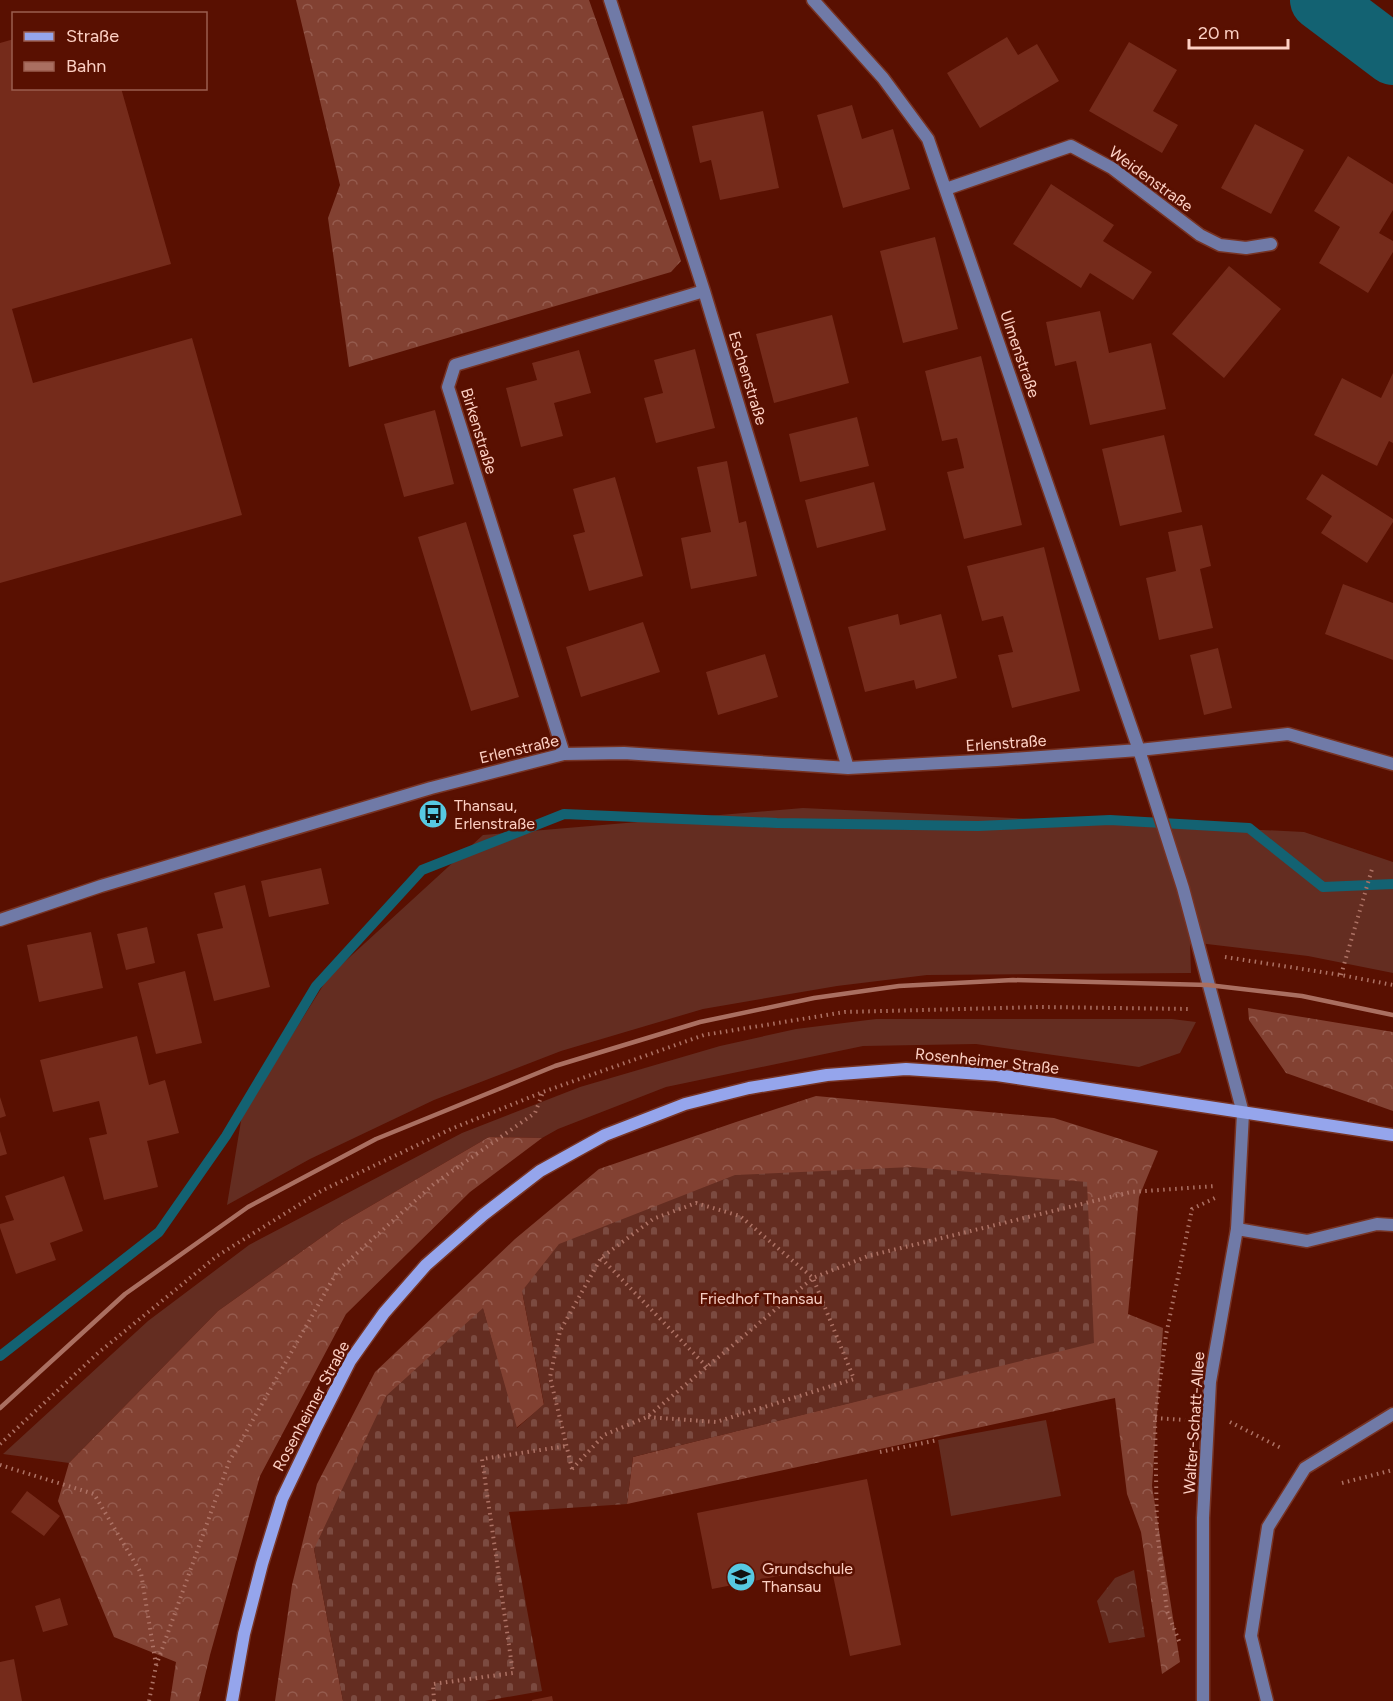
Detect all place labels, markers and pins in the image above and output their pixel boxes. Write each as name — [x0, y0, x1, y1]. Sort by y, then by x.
place label: Thansau, Erlenstraße — [454, 796, 535, 833]
bus stop icon: Thansau, Erlenstraße — [417, 798, 449, 830]
place label: Grundschule Thansau — [762, 1559, 853, 1596]
school or university icon: Grundschule Thansau — [725, 1561, 757, 1593]

